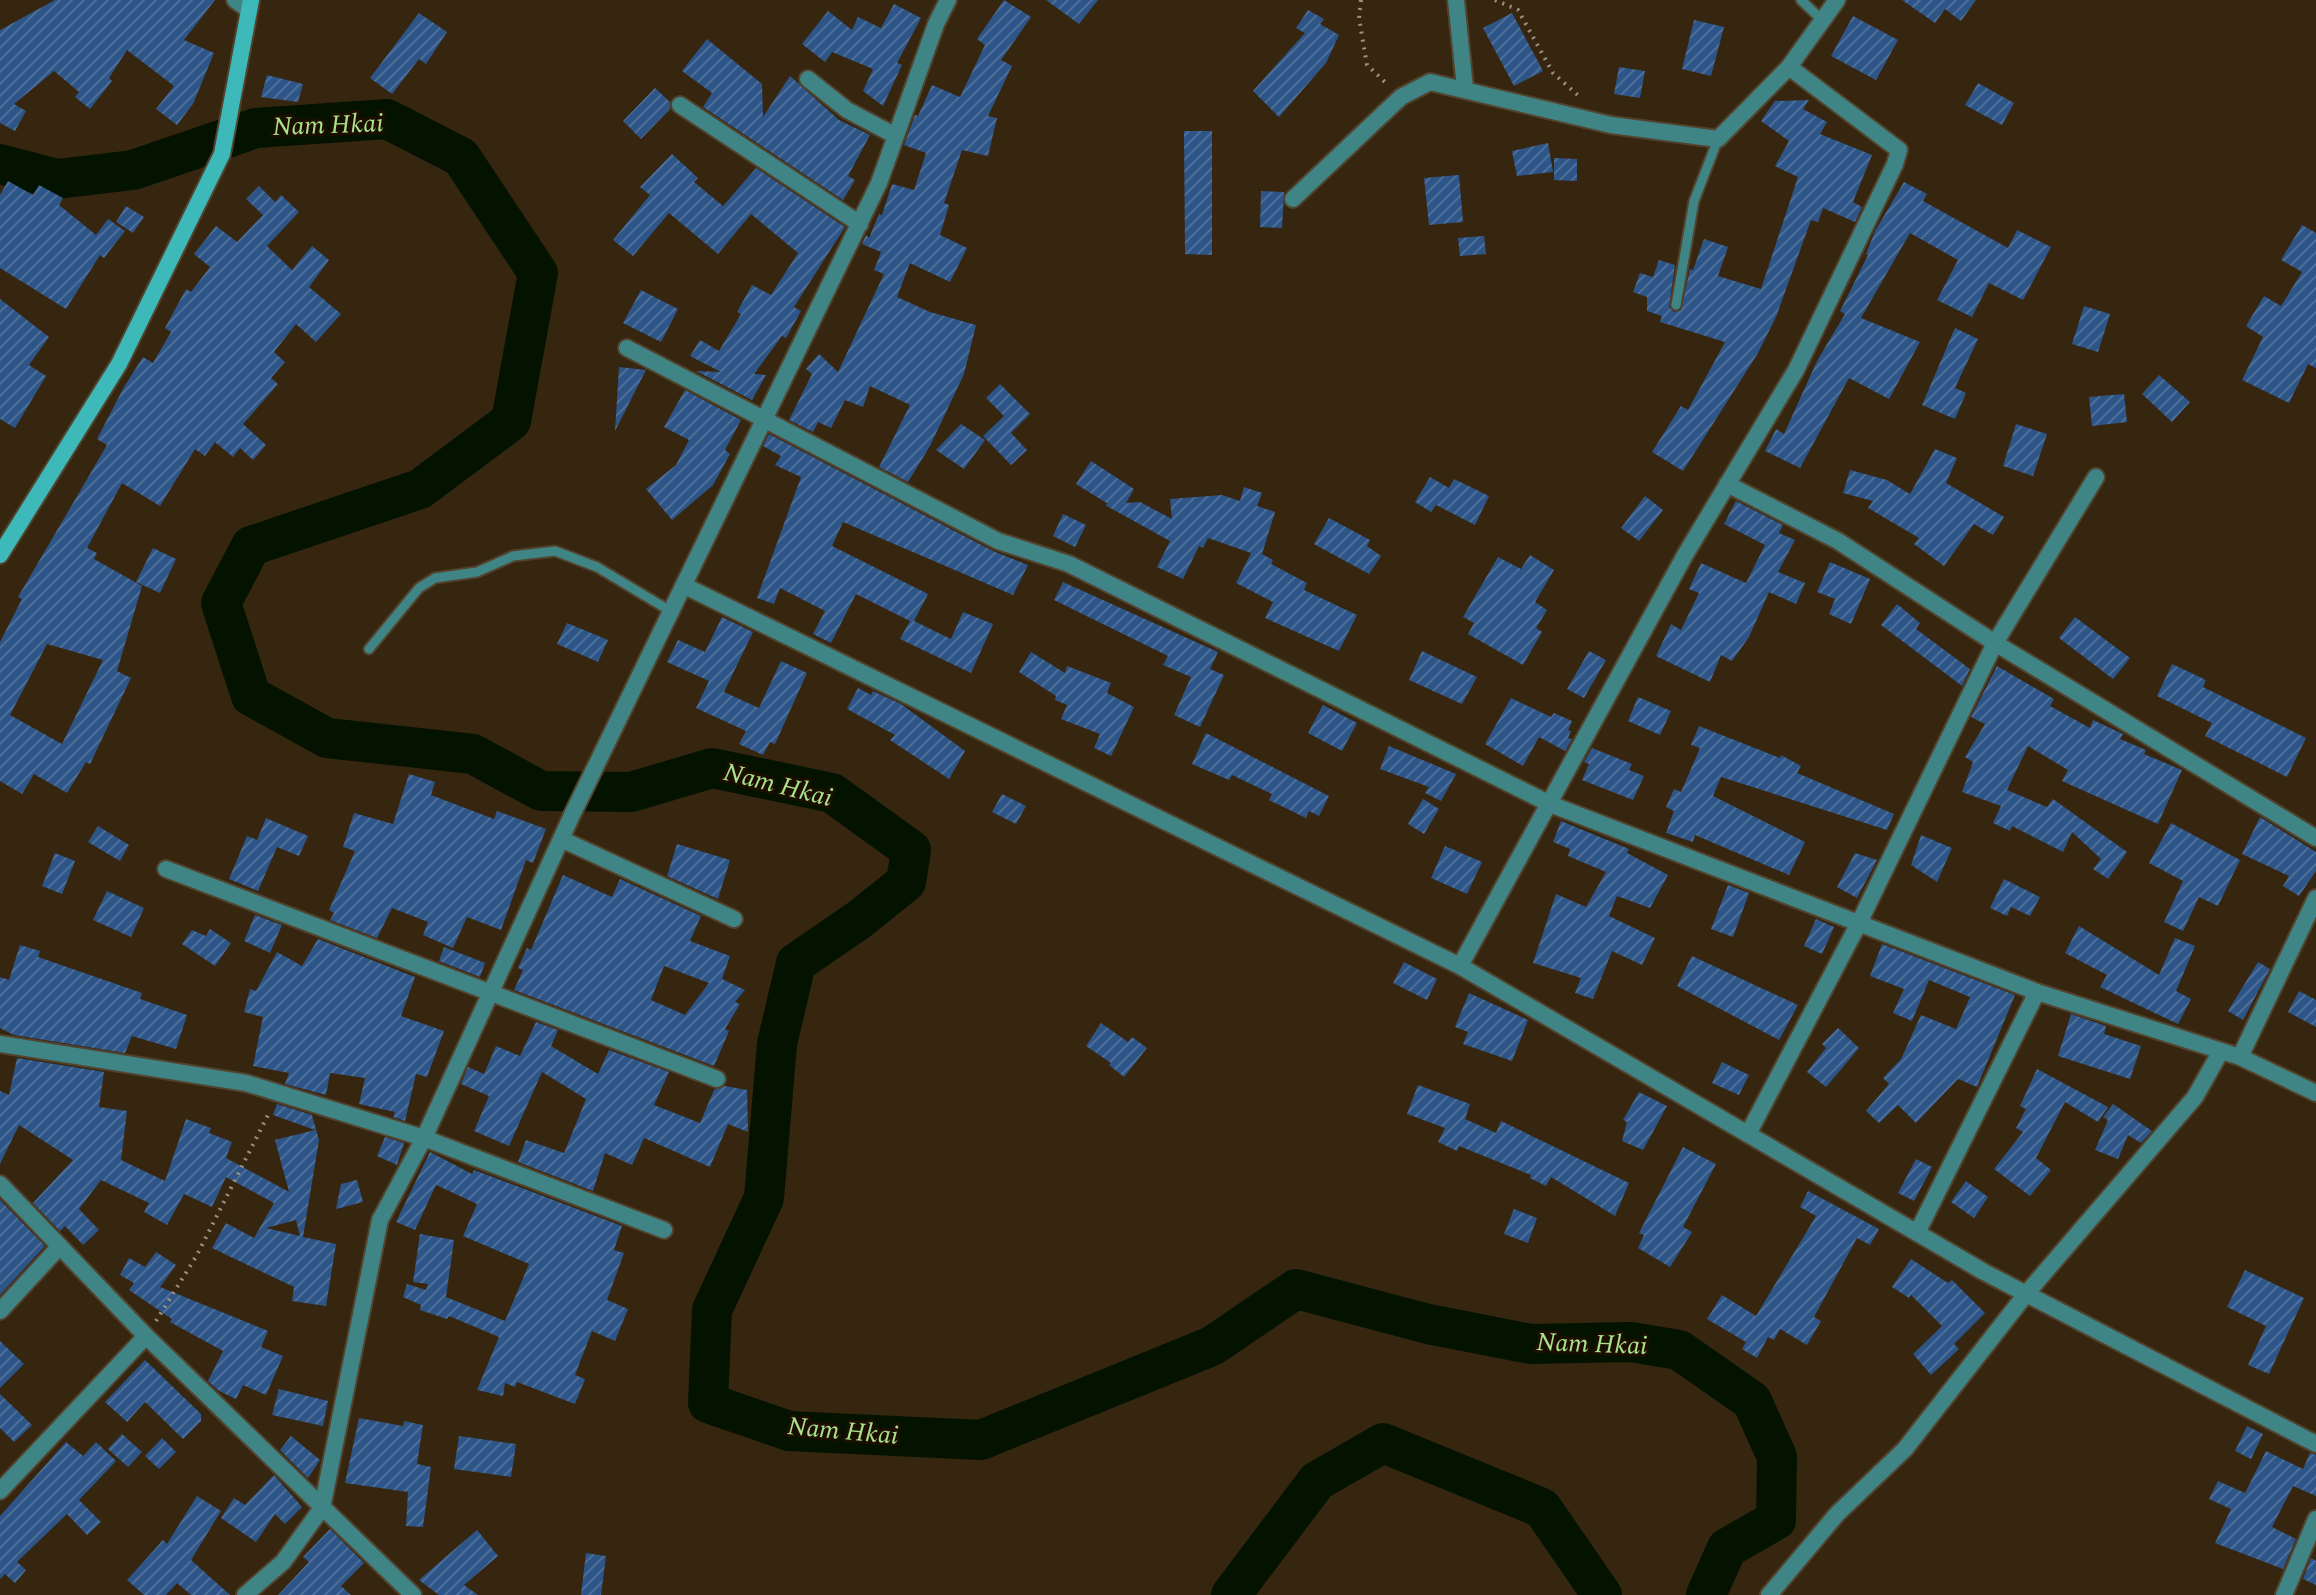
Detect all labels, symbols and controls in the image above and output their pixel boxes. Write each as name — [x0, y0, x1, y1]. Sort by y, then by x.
water label: Nam Hkai — [272, 103, 384, 147]
water label: Nam Hkai — [719, 752, 837, 818]
water label: Nam Hkai — [1536, 1322, 1648, 1366]
water label: Nam Hkai — [786, 1406, 900, 1456]

